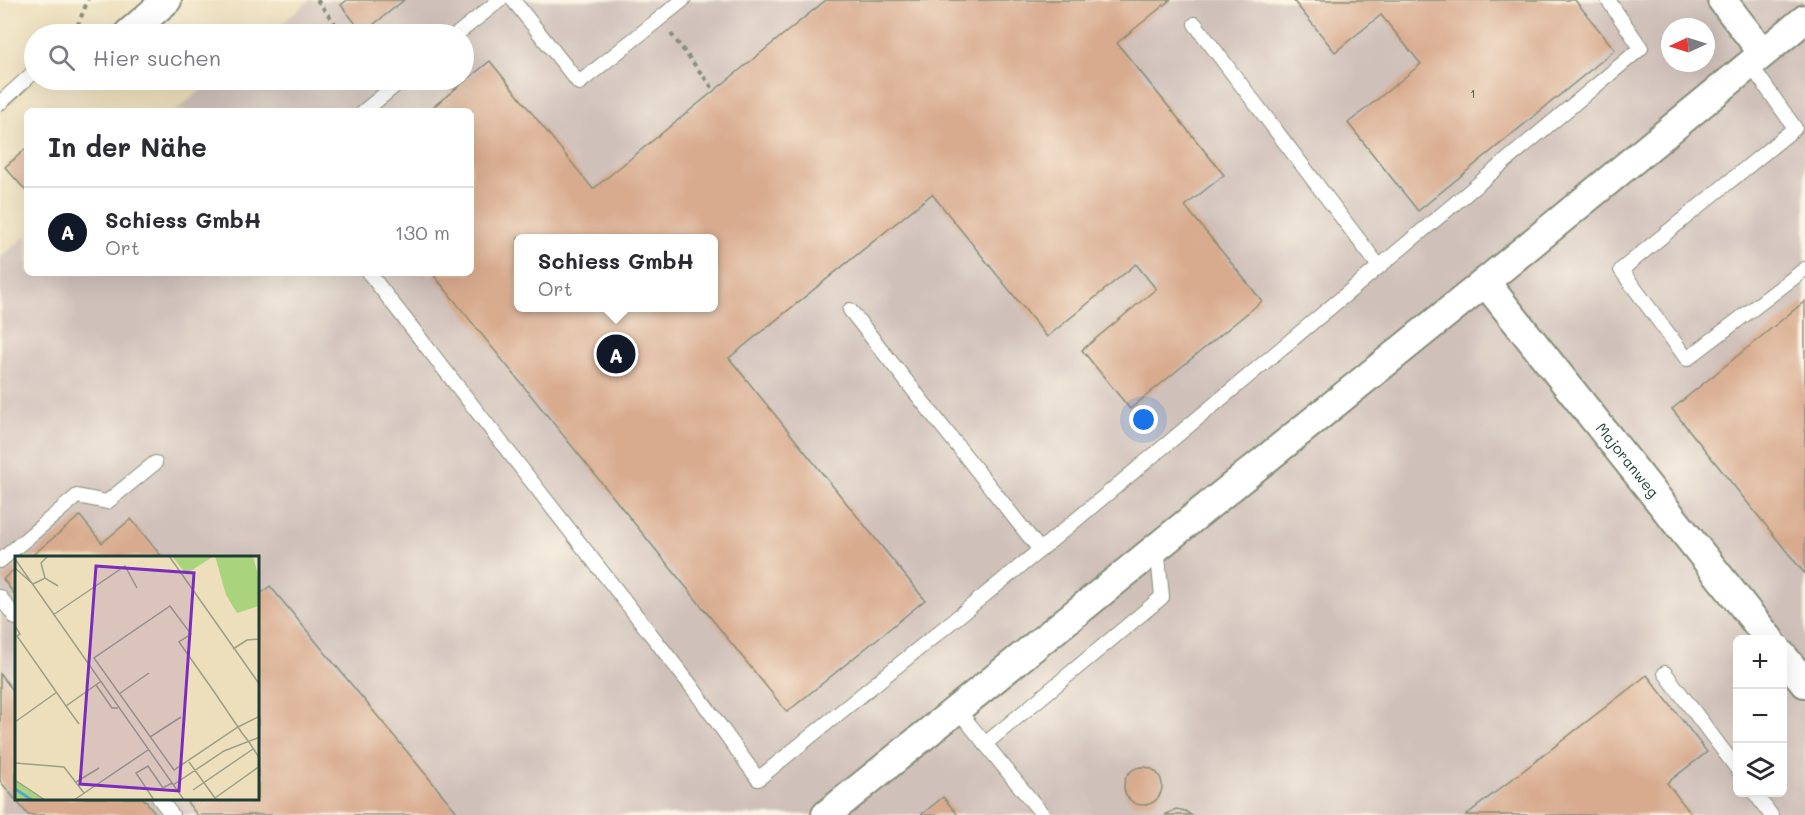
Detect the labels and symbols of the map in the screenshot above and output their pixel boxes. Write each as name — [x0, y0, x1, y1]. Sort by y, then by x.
north arrow — [1661, 18, 1715, 72]
house number: 1 — [1470, 85, 1476, 101]
pin: A — [596, 332, 636, 376]
your location — [1129, 405, 1158, 434]
street label: Majoranweg — [1592, 418, 1664, 501]
inset map — [15, 556, 260, 800]

